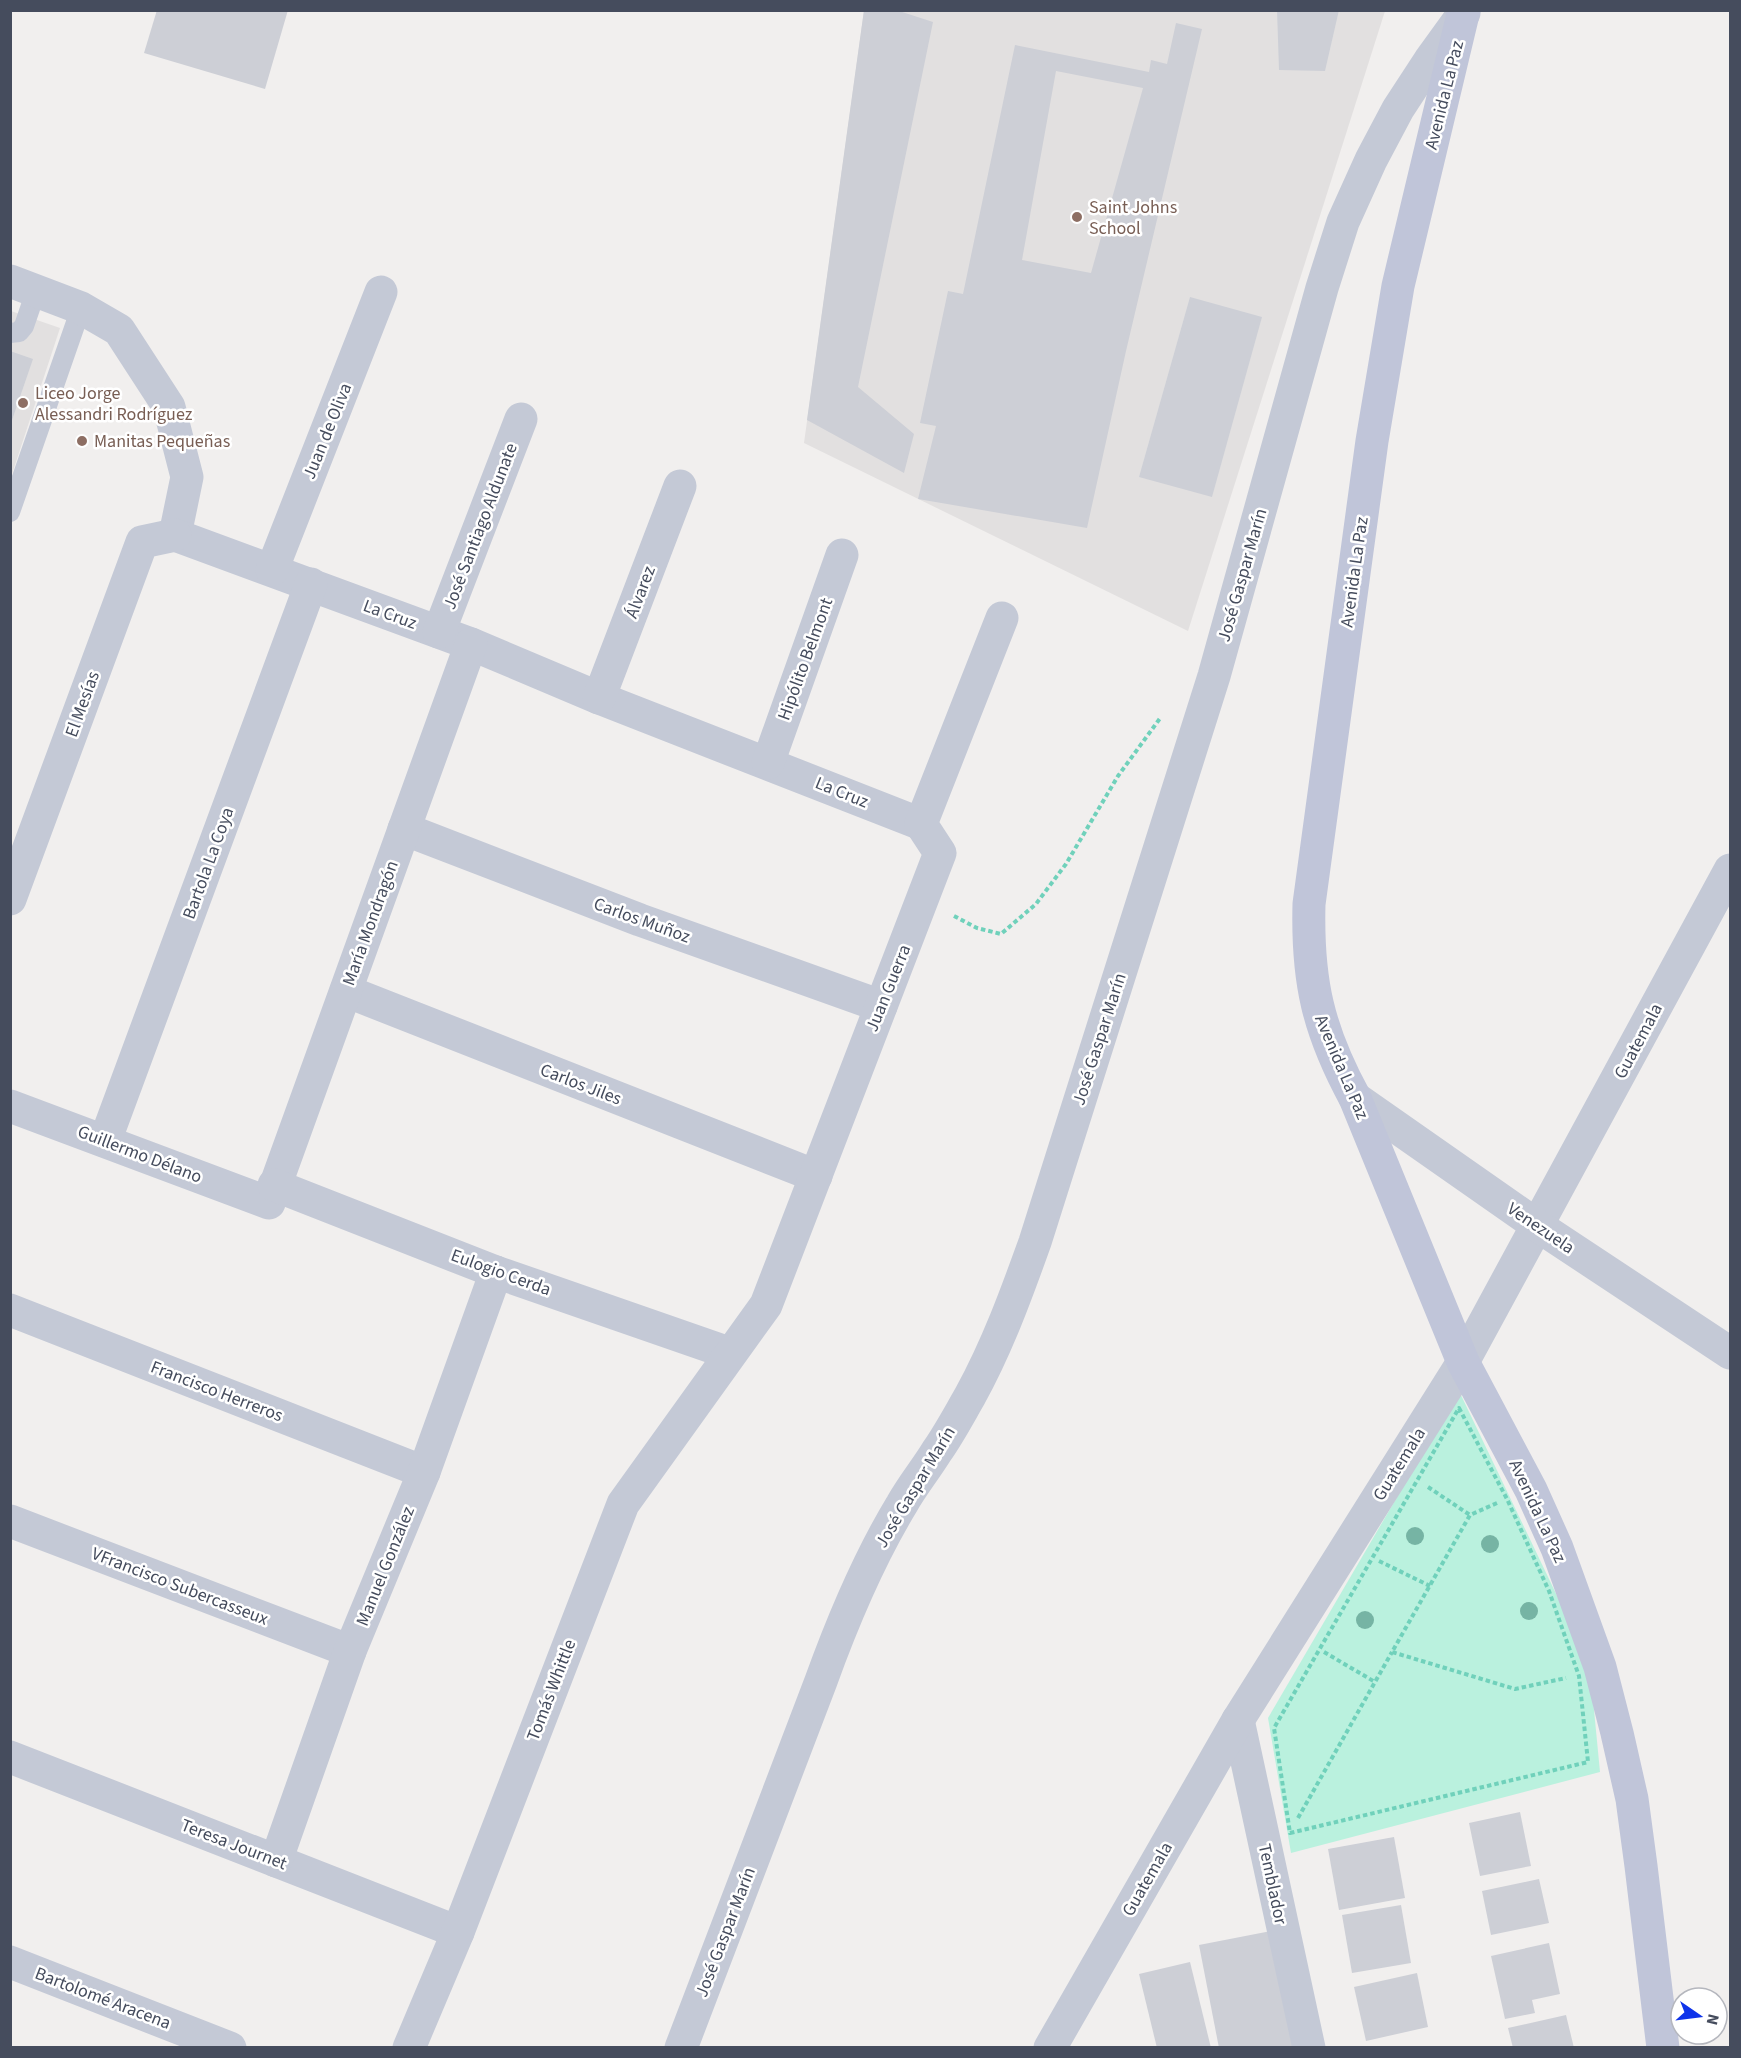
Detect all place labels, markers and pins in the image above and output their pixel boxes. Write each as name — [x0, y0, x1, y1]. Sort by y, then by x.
place label: Saint Johns School — [1089, 195, 1177, 241]
marker: Saint Johns School — [1070, 210, 1084, 224]
place label: Liceo Jorge Alessandri Rodríguez — [35, 381, 193, 427]
marker: Liceo Jorge Alessandri Rodríguez — [16, 396, 30, 410]
place label: Manitas Pequeñas — [94, 429, 230, 454]
marker: Manitas Pequeñas — [75, 434, 89, 448]

